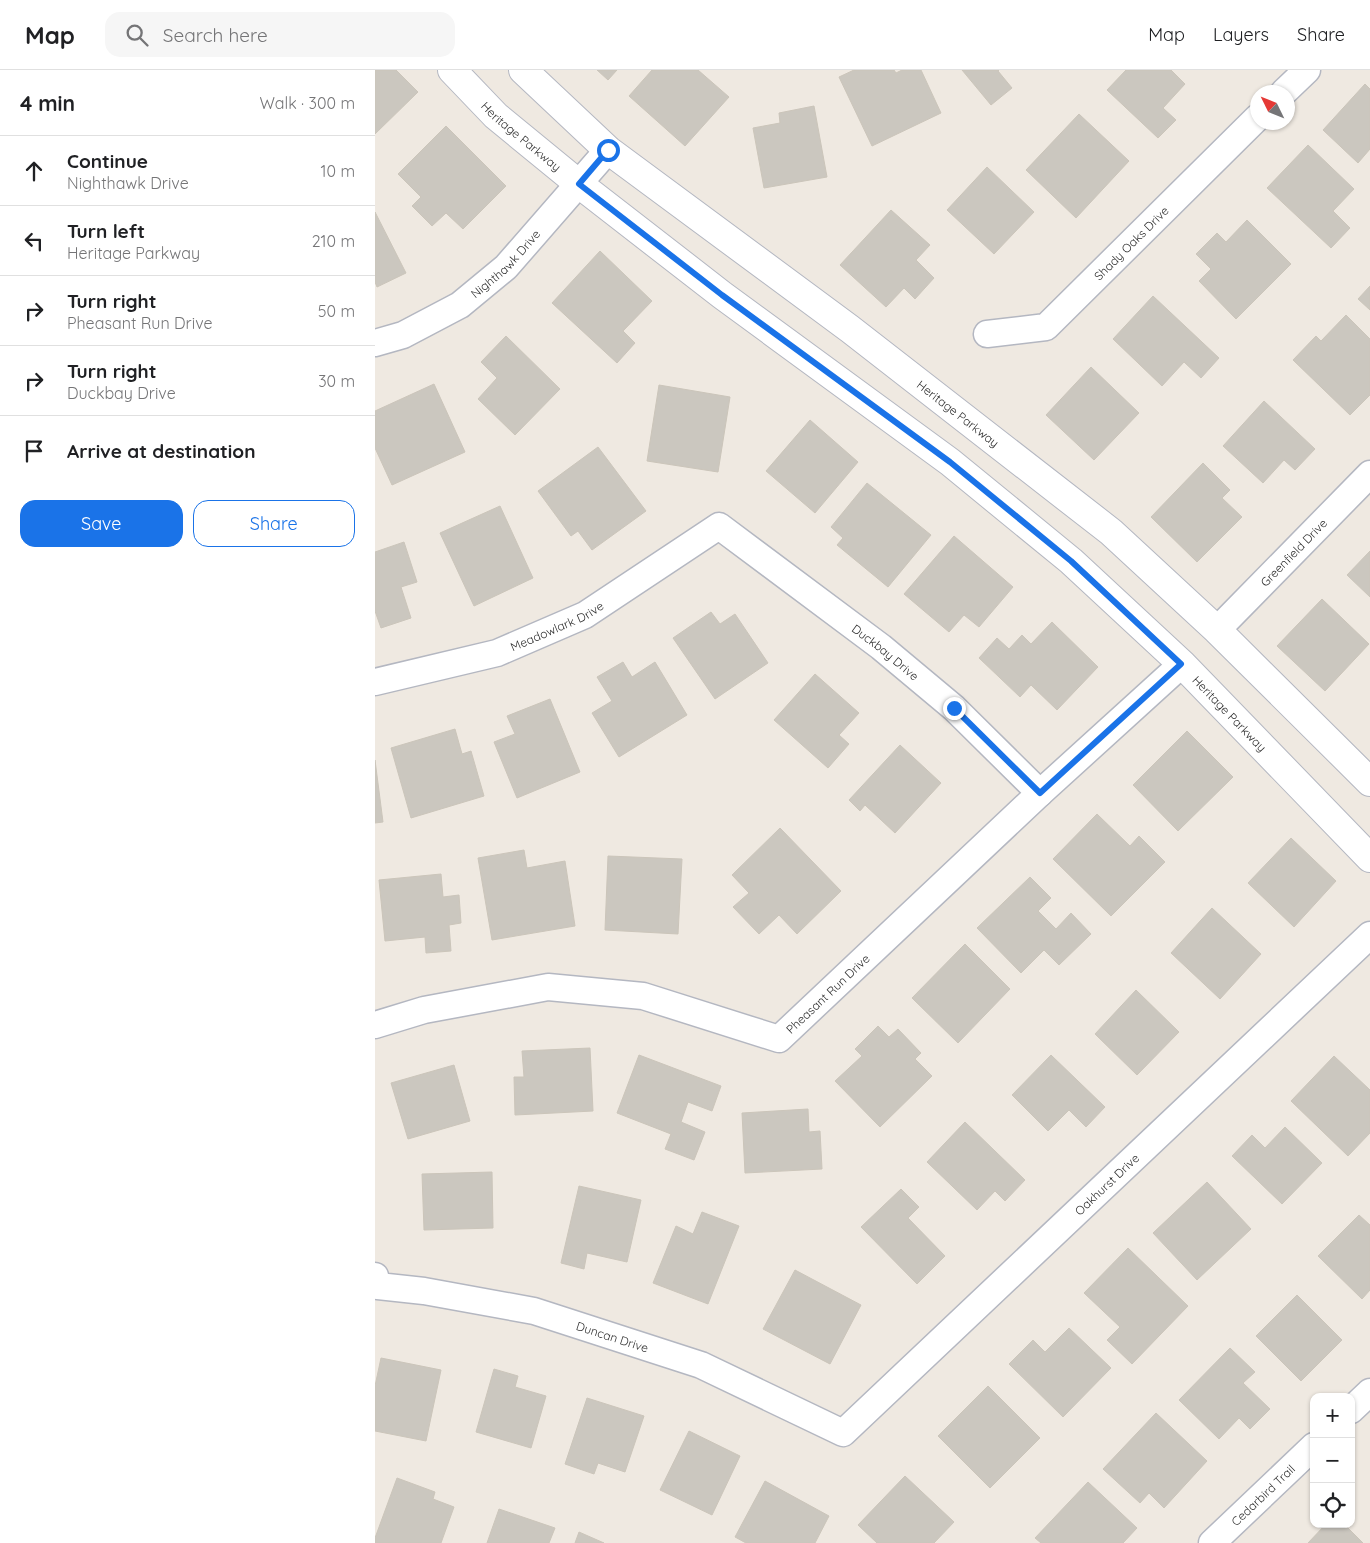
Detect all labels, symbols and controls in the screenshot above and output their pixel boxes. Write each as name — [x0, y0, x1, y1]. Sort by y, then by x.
search box — [105, 12, 455, 57]
text: Map — [25, 20, 75, 50]
icon: search — [123, 21, 151, 49]
text: Search here — [163, 23, 268, 47]
text: Map — [1148, 23, 1185, 46]
text: Layers — [1213, 23, 1269, 46]
text: Share — [1297, 23, 1345, 46]
north arrow — [1250, 85, 1295, 130]
text: 4 min — [20, 90, 75, 116]
text: Walk · 300 m — [260, 93, 355, 113]
street label: Heritage Parkway — [478, 98, 564, 174]
route start — [597, 139, 620, 162]
text: Continue — [67, 149, 148, 173]
icon: ahead — [20, 157, 48, 185]
text: 10 m — [321, 161, 355, 181]
text: Nighthawk Drive — [67, 173, 189, 193]
street label: Shady Oaks Drive — [1091, 203, 1172, 283]
text: Turn left — [67, 219, 145, 243]
street label: Nighthawk Drive — [467, 226, 543, 301]
icon: left — [20, 227, 48, 255]
text: 210 m — [312, 231, 355, 251]
text: Heritage Parkway — [67, 243, 200, 263]
text: Turn right — [67, 289, 156, 313]
icon: right — [20, 297, 48, 325]
text: 50 m — [318, 301, 355, 321]
text: Pheasant Run Drive — [67, 313, 213, 333]
text: Turn right — [67, 359, 156, 383]
icon: right — [20, 367, 48, 395]
text: 30 m — [318, 371, 355, 391]
street label: Heritage Parkway — [914, 377, 1002, 450]
text: Duckbay Drive — [67, 383, 176, 403]
icon: arrive — [20, 437, 48, 465]
text: Arrive at destination — [67, 439, 256, 463]
button: Save — [20, 500, 183, 547]
button: Share — [193, 500, 355, 547]
street label: Greenfield Drive — [1257, 515, 1330, 589]
street label: Meadowlark Drive — [508, 597, 606, 654]
street label: Duckbay Drive — [849, 621, 922, 683]
street label: Heritage Parkway — [1190, 672, 1270, 754]
route end — [943, 697, 966, 720]
street label: Pheasant Run Drive — [783, 950, 873, 1036]
street label: Oakhurst Drive — [1071, 1150, 1142, 1218]
street label: Duncan Drive — [574, 1318, 651, 1355]
map controls — [1310, 1393, 1355, 1528]
button: + — [1310, 1393, 1355, 1438]
button: − — [1310, 1438, 1355, 1483]
street label: Cedarbird Trail — [1228, 1461, 1298, 1529]
button: locate — [1310, 1483, 1355, 1528]

